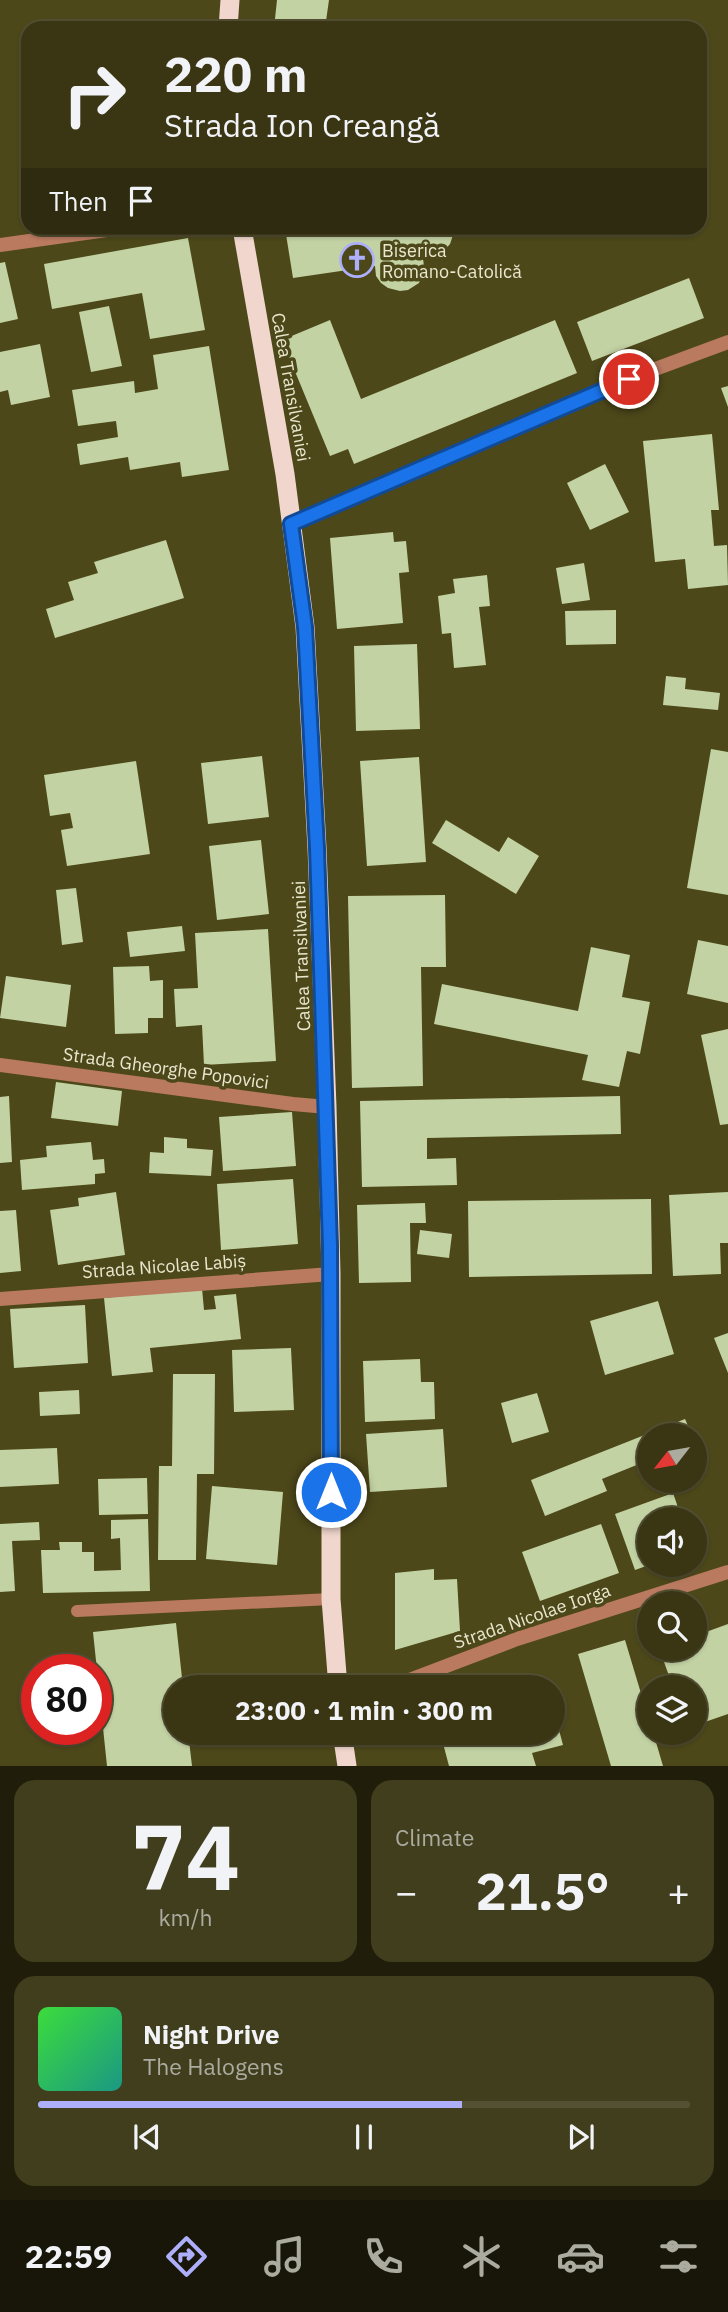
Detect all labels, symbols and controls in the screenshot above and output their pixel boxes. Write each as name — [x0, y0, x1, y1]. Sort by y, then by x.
text: 220 m — [164, 42, 308, 105]
icon: right — [49, 49, 140, 140]
text: Strada Ion Creangă — [164, 104, 440, 146]
icon: arrive — [122, 182, 160, 220]
text: Then — [49, 184, 108, 218]
place label: Biserica Romano-Catolică — [382, 239, 522, 283]
church icon: Biserica Romano-Catolică — [338, 241, 376, 279]
street label: Calea Transilvaniei — [267, 311, 315, 463]
pin — [599, 349, 659, 409]
icon: arrive — [610, 360, 648, 398]
street label: Calea Transilvaniei — [287, 880, 315, 1032]
street label: Strada Gheorghe Popovici — [61, 1042, 271, 1094]
street label: Strada Nicolae Labiș — [81, 1249, 247, 1283]
north arrow — [637, 1423, 707, 1493]
map controls — [637, 1423, 707, 1745]
position arrow — [294, 1455, 368, 1529]
button: sound — [637, 1507, 707, 1577]
street label: Strada Nicolae Iorga — [450, 1578, 614, 1654]
button: search — [637, 1591, 707, 1661]
speed limit sign: 80 — [21, 1654, 112, 1745]
button: layers — [637, 1675, 707, 1745]
text: 23:00 · 1 min · 300 m — [235, 1693, 493, 1727]
text: 74 — [131, 1797, 240, 1915]
text: Climate — [395, 1822, 474, 1852]
text: 21.5° — [475, 1857, 610, 1924]
text: − — [395, 1867, 418, 1916]
text: + — [667, 1867, 690, 1916]
text: km/h — [158, 1902, 213, 1932]
text: Night Drive — [143, 2017, 280, 2051]
text: The Halogens — [143, 2051, 284, 2081]
icon: previous — [128, 2118, 166, 2156]
icon: pause — [345, 2118, 383, 2156]
icon: next — [562, 2118, 600, 2156]
icon: directions — [162, 2232, 211, 2281]
icon: music — [260, 2232, 309, 2281]
icon: phone — [359, 2232, 408, 2281]
icon: climate — [457, 2232, 506, 2281]
icon: car — [556, 2232, 605, 2281]
icon: filters — [654, 2232, 703, 2281]
text: 22:59 — [25, 2235, 112, 2277]

